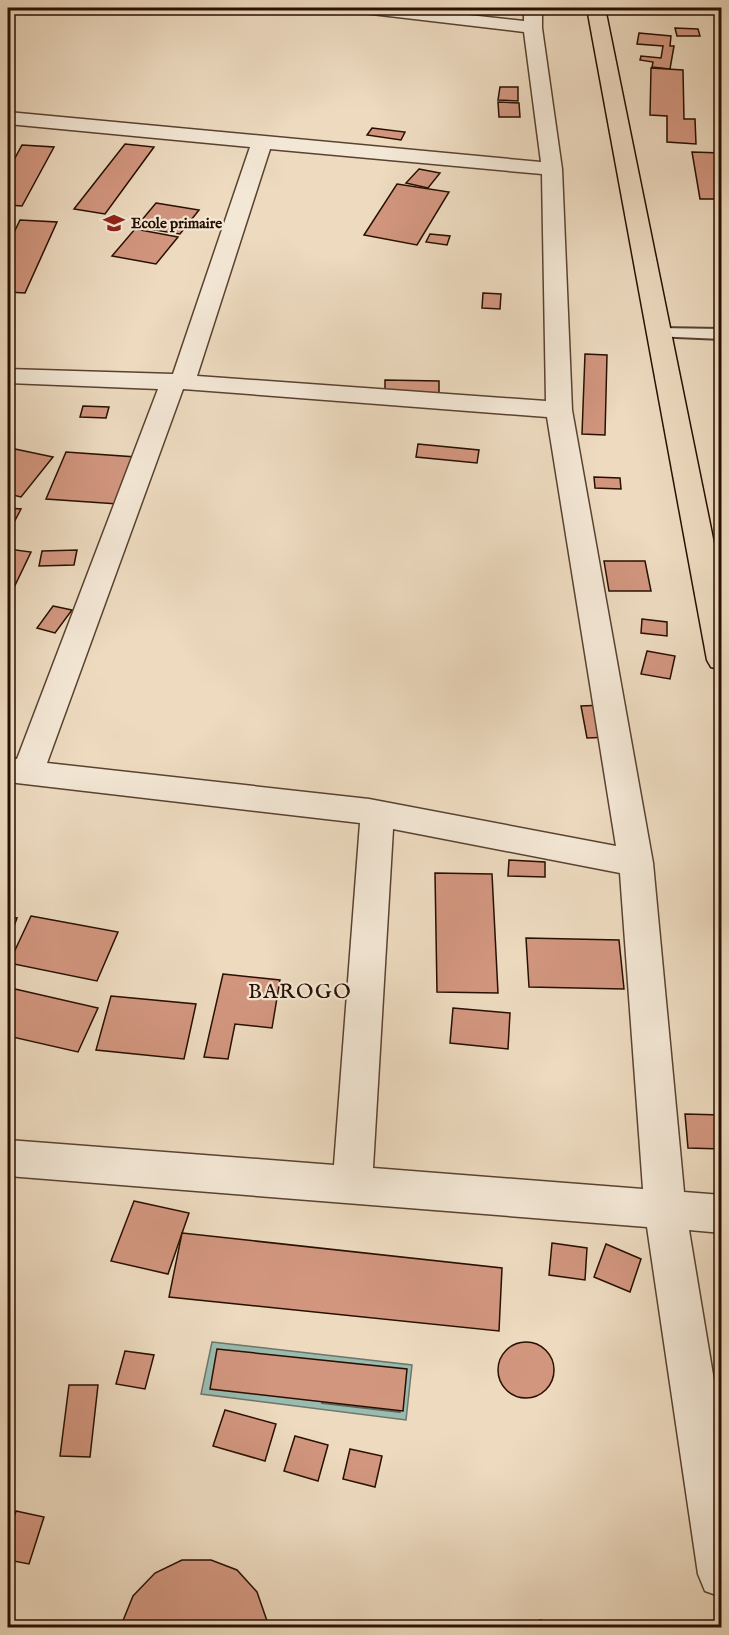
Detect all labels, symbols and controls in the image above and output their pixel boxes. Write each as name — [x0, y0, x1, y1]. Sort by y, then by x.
school or university icon: Ecole primaire — [102, 211, 126, 235]
place label: Ecole primaire — [131, 214, 222, 233]
district label: BAROGO — [248, 979, 352, 1006]

